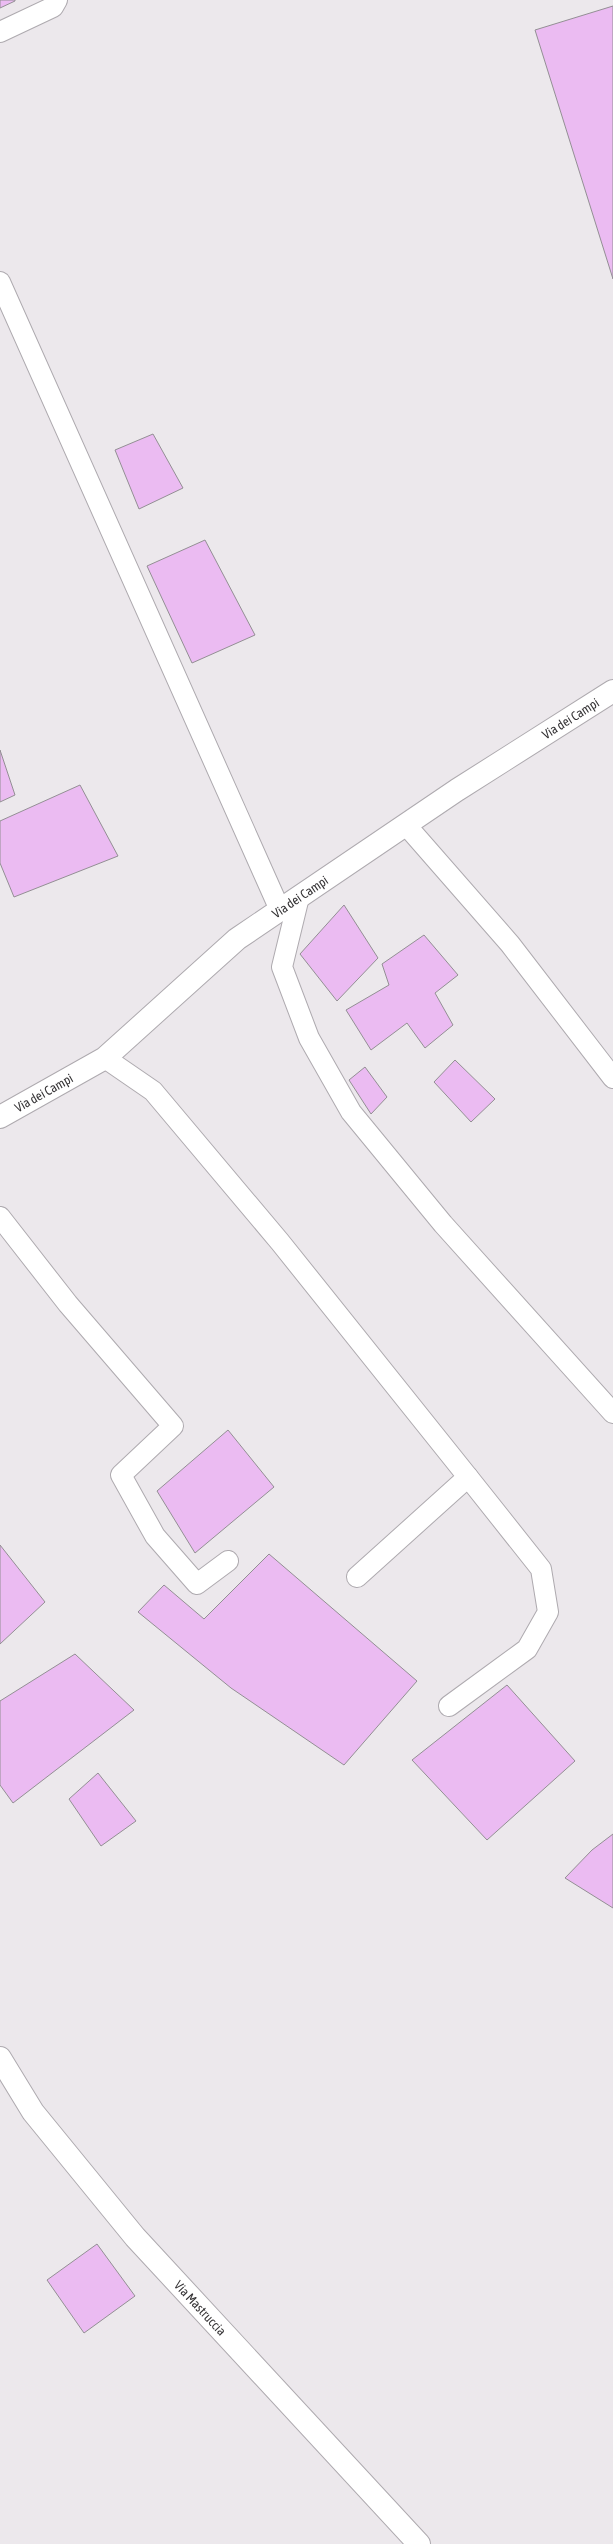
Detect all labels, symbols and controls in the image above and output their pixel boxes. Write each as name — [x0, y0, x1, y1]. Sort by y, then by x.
street label: Via dei Campi — [539, 695, 602, 742]
street label: Via dei Campi — [269, 872, 331, 921]
street label: Via dei Campi — [12, 1070, 75, 1115]
street label: Via Mastruccia — [171, 2277, 229, 2338]

